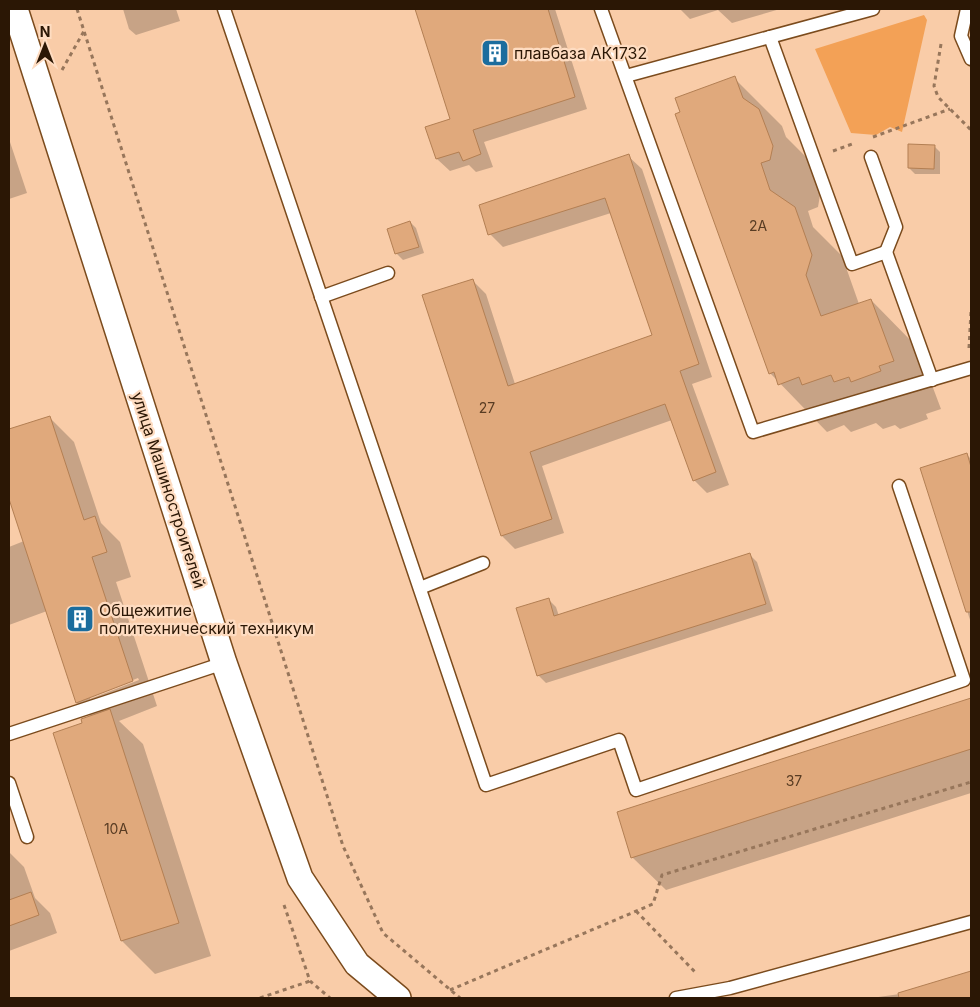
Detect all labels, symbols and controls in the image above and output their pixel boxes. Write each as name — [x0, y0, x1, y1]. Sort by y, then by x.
north arrow — [20, 20, 70, 70]
text: N — [40, 23, 50, 40]
building icon: плавбаза АК1732 — [480, 38, 510, 68]
place label: плавбаза АК1732 — [514, 43, 647, 63]
house number: 2А — [749, 217, 767, 234]
street label: улица Машиностроителей — [128, 389, 210, 591]
house number: 27 — [479, 399, 495, 416]
place label: Общежитие политехнический техникум — [99, 600, 314, 638]
building icon: Общежитие политехнический техникум — [65, 604, 95, 634]
house number: 37 — [786, 772, 802, 789]
house number: 10А — [104, 820, 128, 837]

